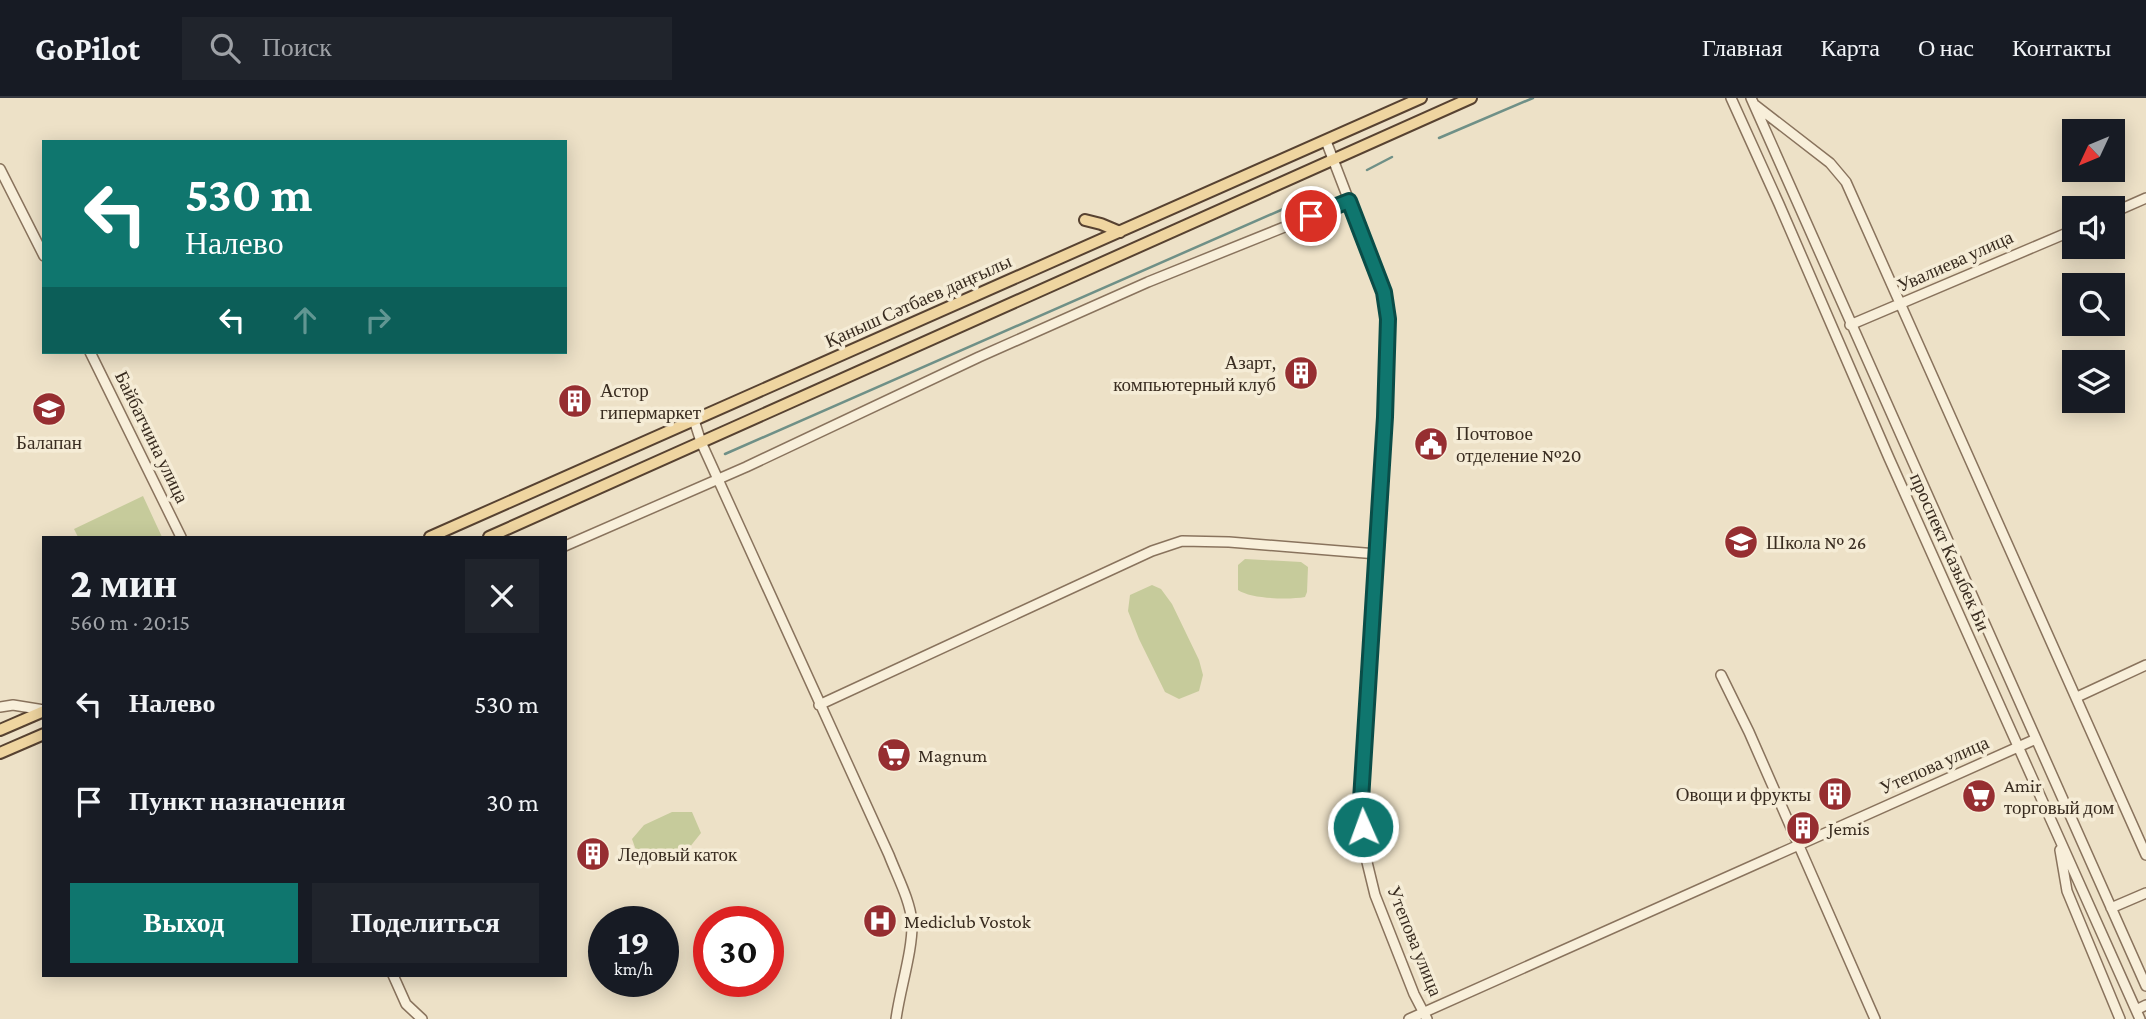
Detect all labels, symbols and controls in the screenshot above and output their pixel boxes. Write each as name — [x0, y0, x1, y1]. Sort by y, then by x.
search box — [182, 17, 672, 80]
icon: search — [206, 29, 244, 67]
text: GoPilot — [35, 30, 140, 67]
text: Поиск — [262, 33, 332, 62]
text: Главная — [1702, 34, 1783, 61]
text: Карта — [1821, 34, 1880, 61]
text: О нас — [1918, 34, 1974, 61]
text: Контакты — [2012, 34, 2111, 61]
north arrow — [2062, 119, 2124, 182]
map controls — [2062, 119, 2125, 413]
text: 530 m — [185, 167, 312, 222]
icon: left — [70, 168, 161, 259]
pin — [1281, 186, 1341, 246]
button: sound — [2062, 196, 2125, 259]
icon: arrive — [1292, 197, 1330, 235]
text: Налево — [185, 225, 284, 261]
street label: Увалиева улица — [1894, 226, 2017, 296]
street label: Қаныш Сәтбаев даңғылы — [822, 250, 1015, 352]
button: search — [2062, 273, 2125, 336]
icon: left — [213, 301, 251, 339]
icon: ahead — [286, 301, 324, 339]
icon: right — [359, 301, 397, 339]
button: layers — [2062, 350, 2125, 413]
place label: Азарт, компьютерный клуб — [1113, 352, 1276, 395]
building icon: Азарт, компьютерный клуб — [1282, 354, 1320, 392]
street label: Байбатчина улица — [111, 368, 193, 507]
place label: Астор гипермаркет — [600, 380, 702, 423]
building icon: Астор гипермаркет — [556, 382, 594, 420]
school or university icon: Балапан — [30, 390, 68, 428]
place label: Почтовое отделение №20 — [1456, 423, 1581, 466]
public building icon: Почтовое отделение №20 — [1412, 425, 1450, 463]
place label: Балапан — [16, 432, 82, 453]
street label: проспект Казыбек Би — [1906, 470, 1994, 634]
school or university icon: Школа № 26 — [1722, 523, 1760, 561]
place label: Школа № 26 — [1766, 532, 1866, 553]
text: 2 мин — [70, 559, 177, 606]
button: close — [465, 559, 539, 633]
text: 560 m · 20:15 — [70, 609, 190, 635]
icon: left — [70, 685, 108, 723]
text: Налево — [129, 689, 215, 718]
text: 530 m — [474, 690, 539, 719]
street label: Утепова улица — [1876, 731, 1992, 798]
supermarket icon: Magnum — [875, 736, 913, 774]
place label: Magnum — [918, 745, 987, 766]
building icon: Овощи и фрукты — [1816, 775, 1854, 813]
place label: Amir торговый дом — [2004, 775, 2114, 818]
supermarket icon: Amir торговый дом — [1960, 777, 1998, 815]
icon: arrive — [70, 783, 108, 821]
place label: Овощи и фрукты — [1676, 784, 1811, 805]
text: Пункт назначения — [129, 787, 346, 816]
text: 30 m — [486, 788, 539, 817]
position arrow — [1326, 790, 1400, 864]
building icon: Jemis — [1784, 809, 1822, 847]
place label: Jemis — [1826, 818, 1870, 839]
building icon: Ледовый каток — [574, 835, 612, 873]
place label: Ледовый каток — [618, 844, 738, 865]
button: Выход — [70, 883, 298, 963]
button: Поделиться — [312, 883, 539, 963]
street label: Утепова улица — [1383, 883, 1447, 1000]
hospital icon: Mediclub Vostok — [861, 902, 899, 940]
speed limit sign: 30 — [693, 906, 784, 997]
place label: Mediclub Vostok — [904, 911, 1032, 932]
text: 19 — [617, 923, 650, 962]
text: km/h — [614, 959, 653, 979]

